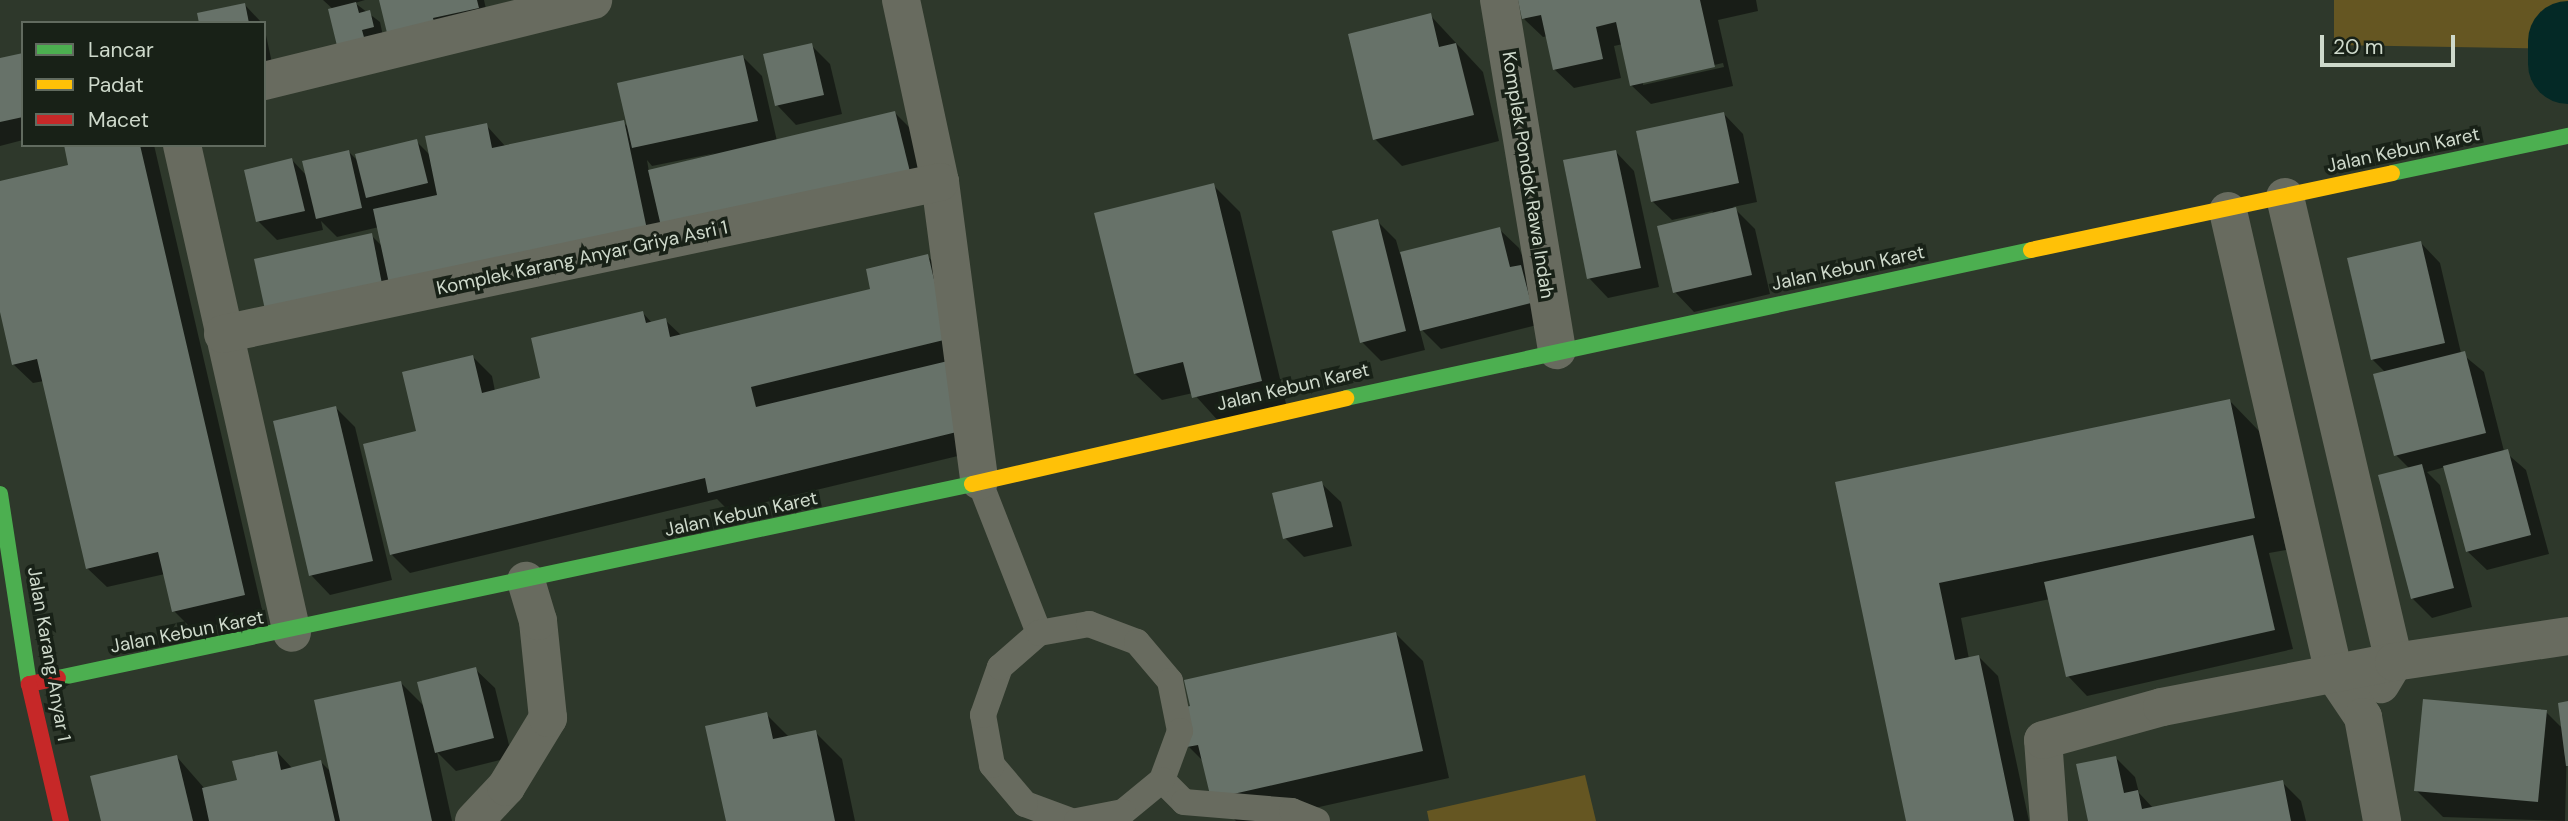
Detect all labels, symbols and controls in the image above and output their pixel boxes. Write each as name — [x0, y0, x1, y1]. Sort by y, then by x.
legend — [21, 21, 266, 147]
scale bar — [2323, 21, 2458, 65]
text: 20 m — [2333, 33, 2384, 61]
text: Lancar — [88, 36, 154, 64]
street label: Komplek Pondok Rawa Indah — [1497, 50, 1559, 300]
text: Padat — [88, 71, 144, 99]
text: Macet — [88, 106, 149, 134]
street label: Jalan Kebun Karet — [2324, 123, 2482, 177]
street label: Komplek Karang Anyar Griya Asri 1 — [434, 216, 730, 300]
street label: Jalan Kebun Karet — [1769, 241, 1927, 295]
street label: Jalan Kebun Karet — [1214, 358, 1372, 416]
street label: Jalan Kebun Karet — [662, 487, 820, 541]
street label: Jalan Karang Anyar 1 — [22, 565, 76, 743]
street label: Jalan Kebun Karet — [108, 606, 266, 658]

